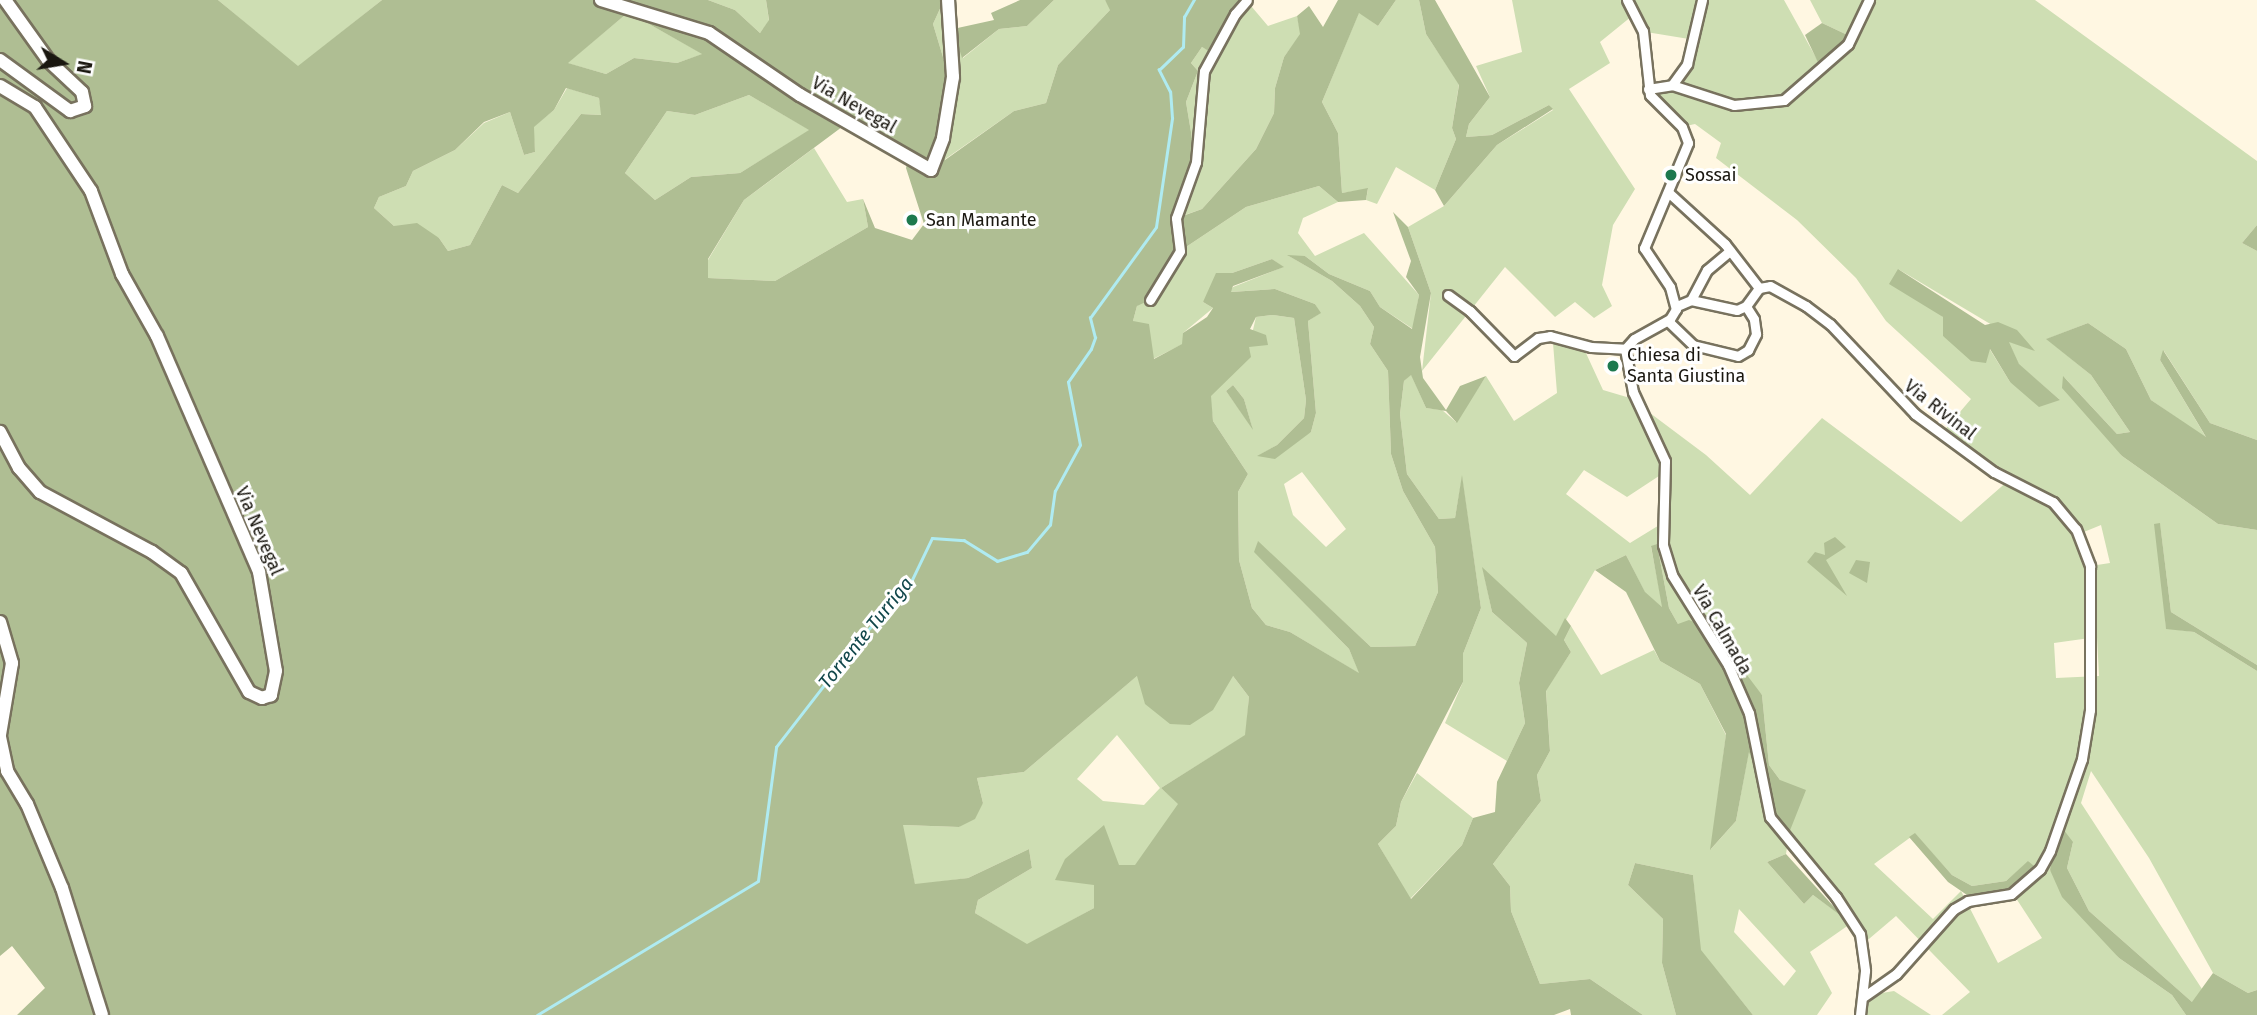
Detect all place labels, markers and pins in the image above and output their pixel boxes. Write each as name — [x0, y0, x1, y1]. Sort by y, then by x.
place label: Sossai — [1685, 164, 1737, 186]
marker: Sossai — [1663, 167, 1679, 183]
place label: San Mamante — [926, 209, 1037, 231]
marker: San Mamante — [904, 212, 920, 228]
place label: Chiesa di Santa Giustina — [1627, 345, 1745, 388]
marker: Chiesa di Santa Giustina — [1605, 358, 1621, 374]

